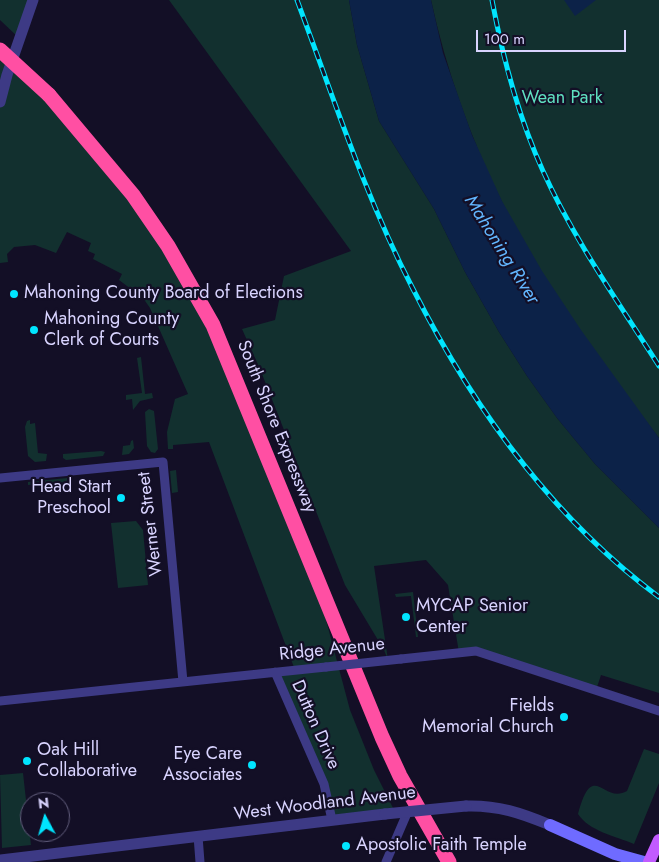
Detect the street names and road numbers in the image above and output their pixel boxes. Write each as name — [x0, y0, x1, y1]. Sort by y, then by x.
street label: South Shore Expressway — [232, 338, 320, 516]
street label: Werner Street — [134, 471, 168, 577]
street label: Ridge Avenue — [278, 634, 386, 666]
street label: Dutton Drive — [286, 677, 344, 773]
street label: West Woodland Avenue — [233, 782, 417, 826]

